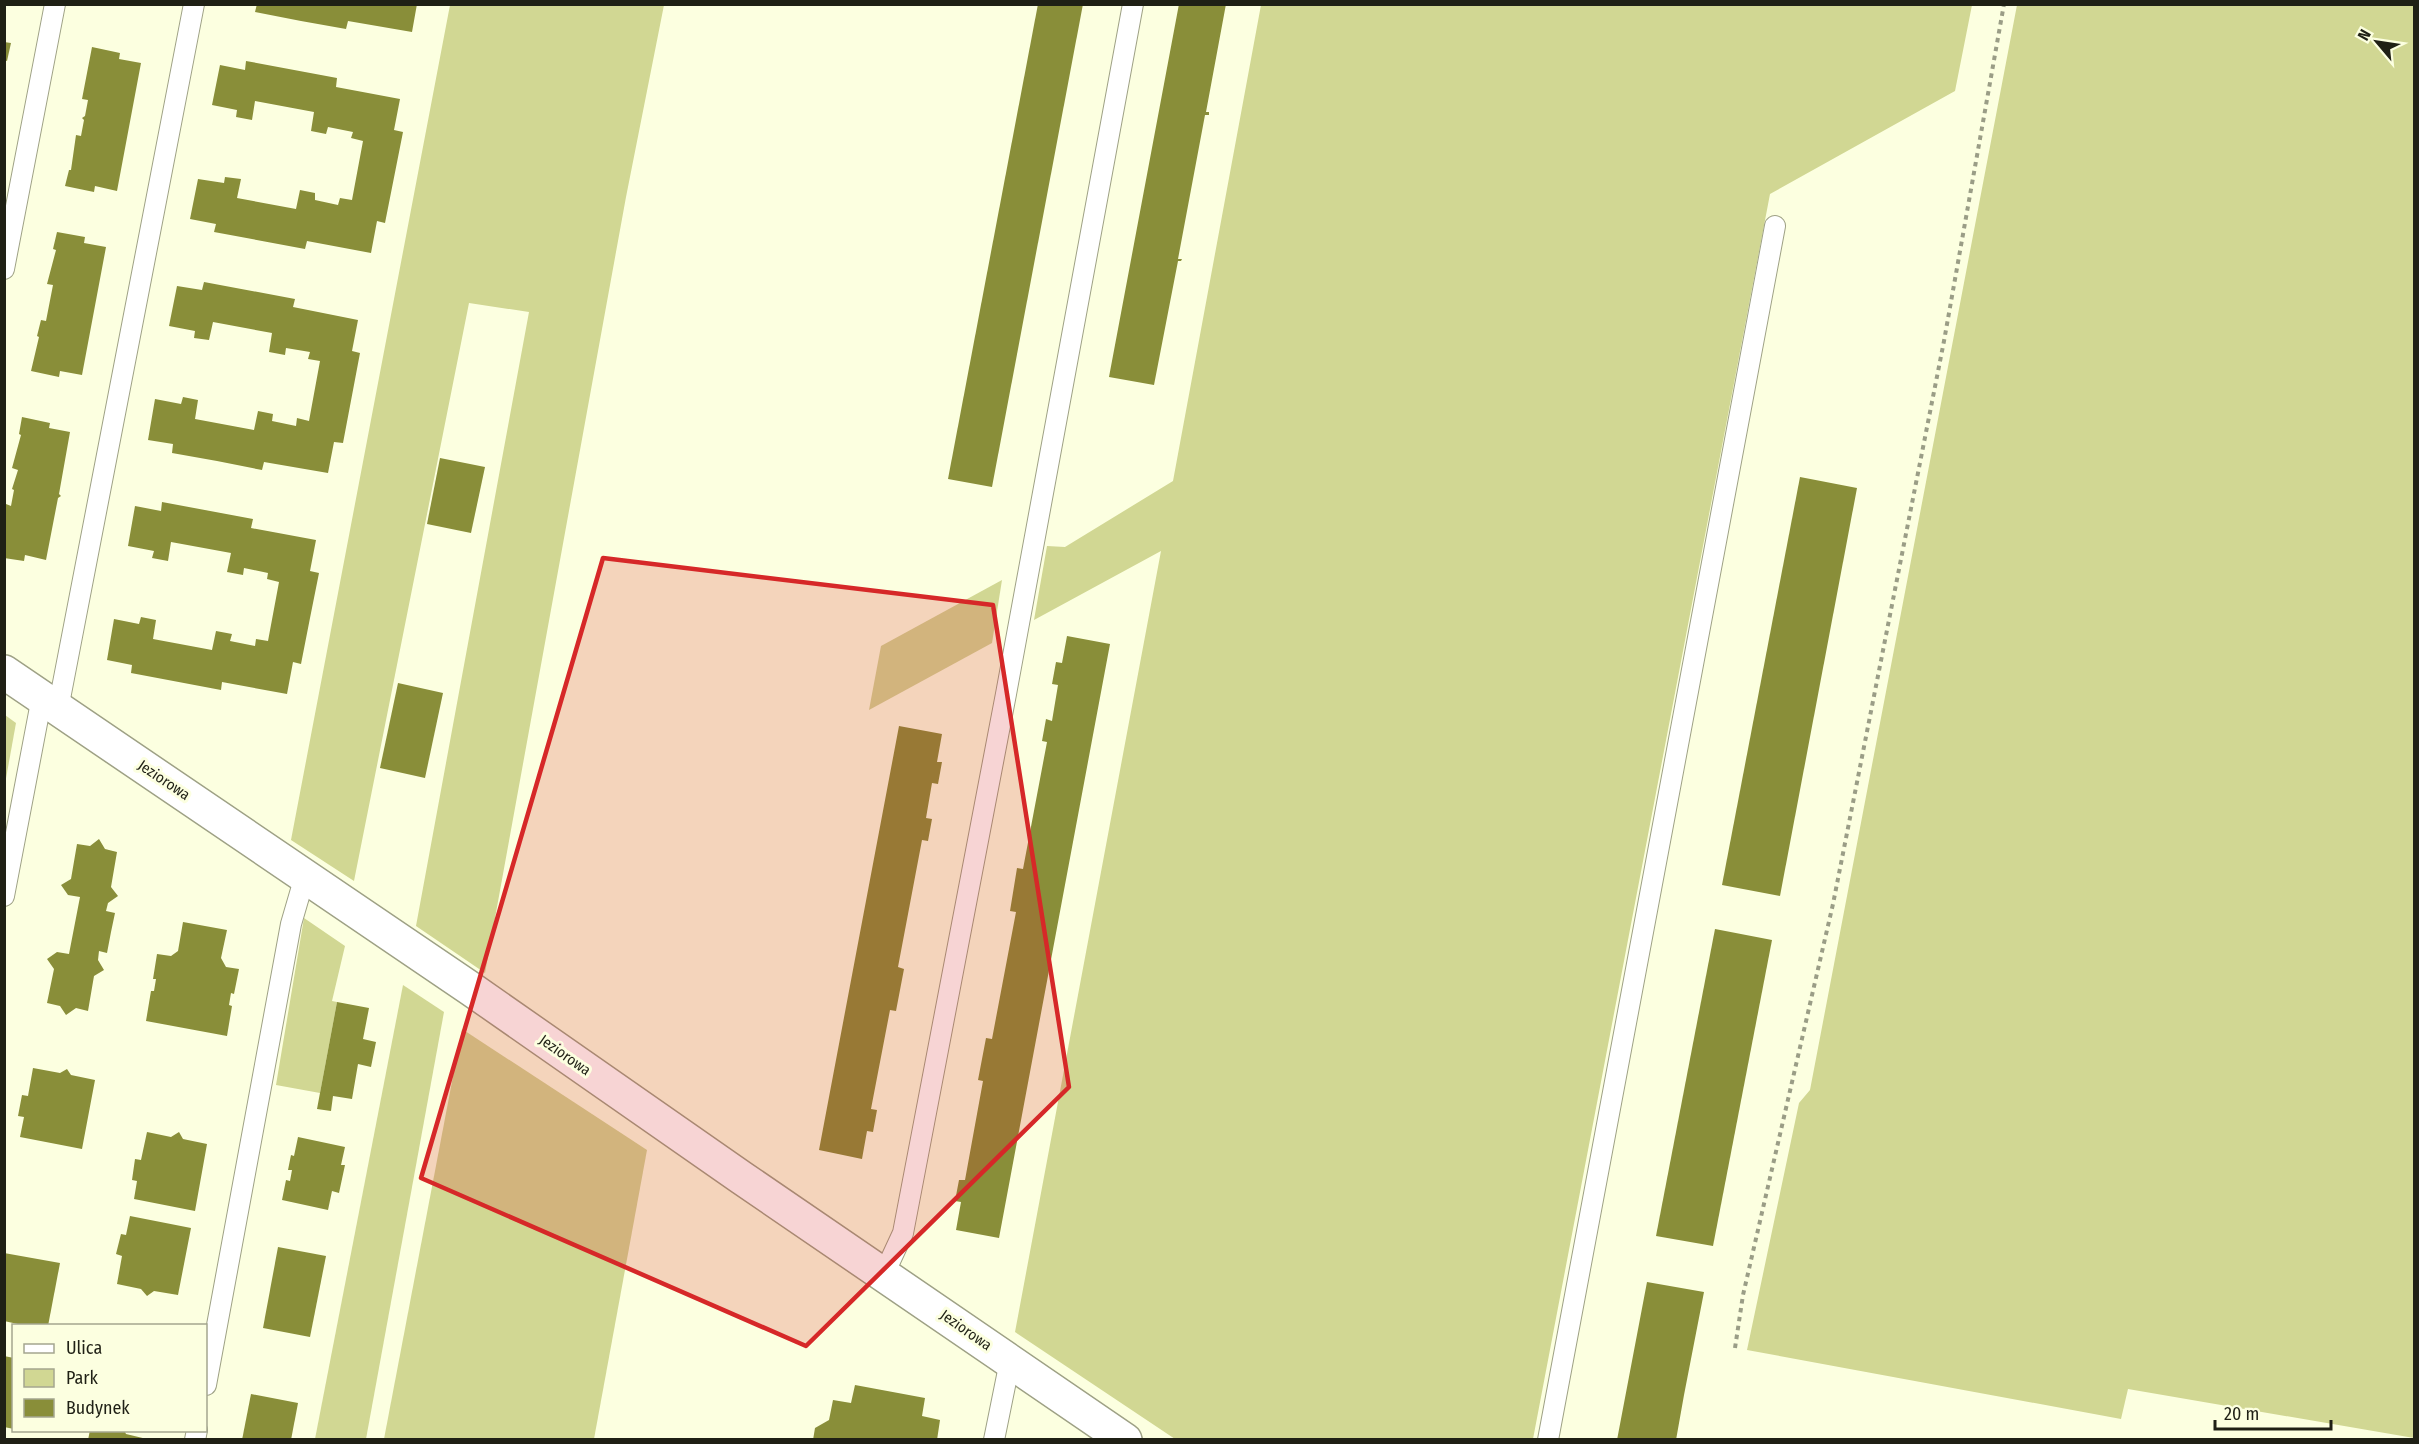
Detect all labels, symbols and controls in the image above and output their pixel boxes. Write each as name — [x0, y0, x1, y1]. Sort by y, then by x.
north arrow — [2347, 12, 2407, 72]
text: N — [2354, 26, 2375, 44]
street label: Jeziorowa — [135, 756, 193, 804]
street label: Jeziorowa — [536, 1031, 594, 1079]
street label: Jeziorowa — [937, 1306, 995, 1354]
legend — [12, 1324, 207, 1432]
text: Ulica — [66, 1337, 102, 1359]
text: Park — [66, 1367, 99, 1389]
scale bar — [2215, 1393, 2330, 1431]
text: Budynek — [66, 1397, 130, 1419]
text: 20 m — [2224, 1403, 2259, 1425]

